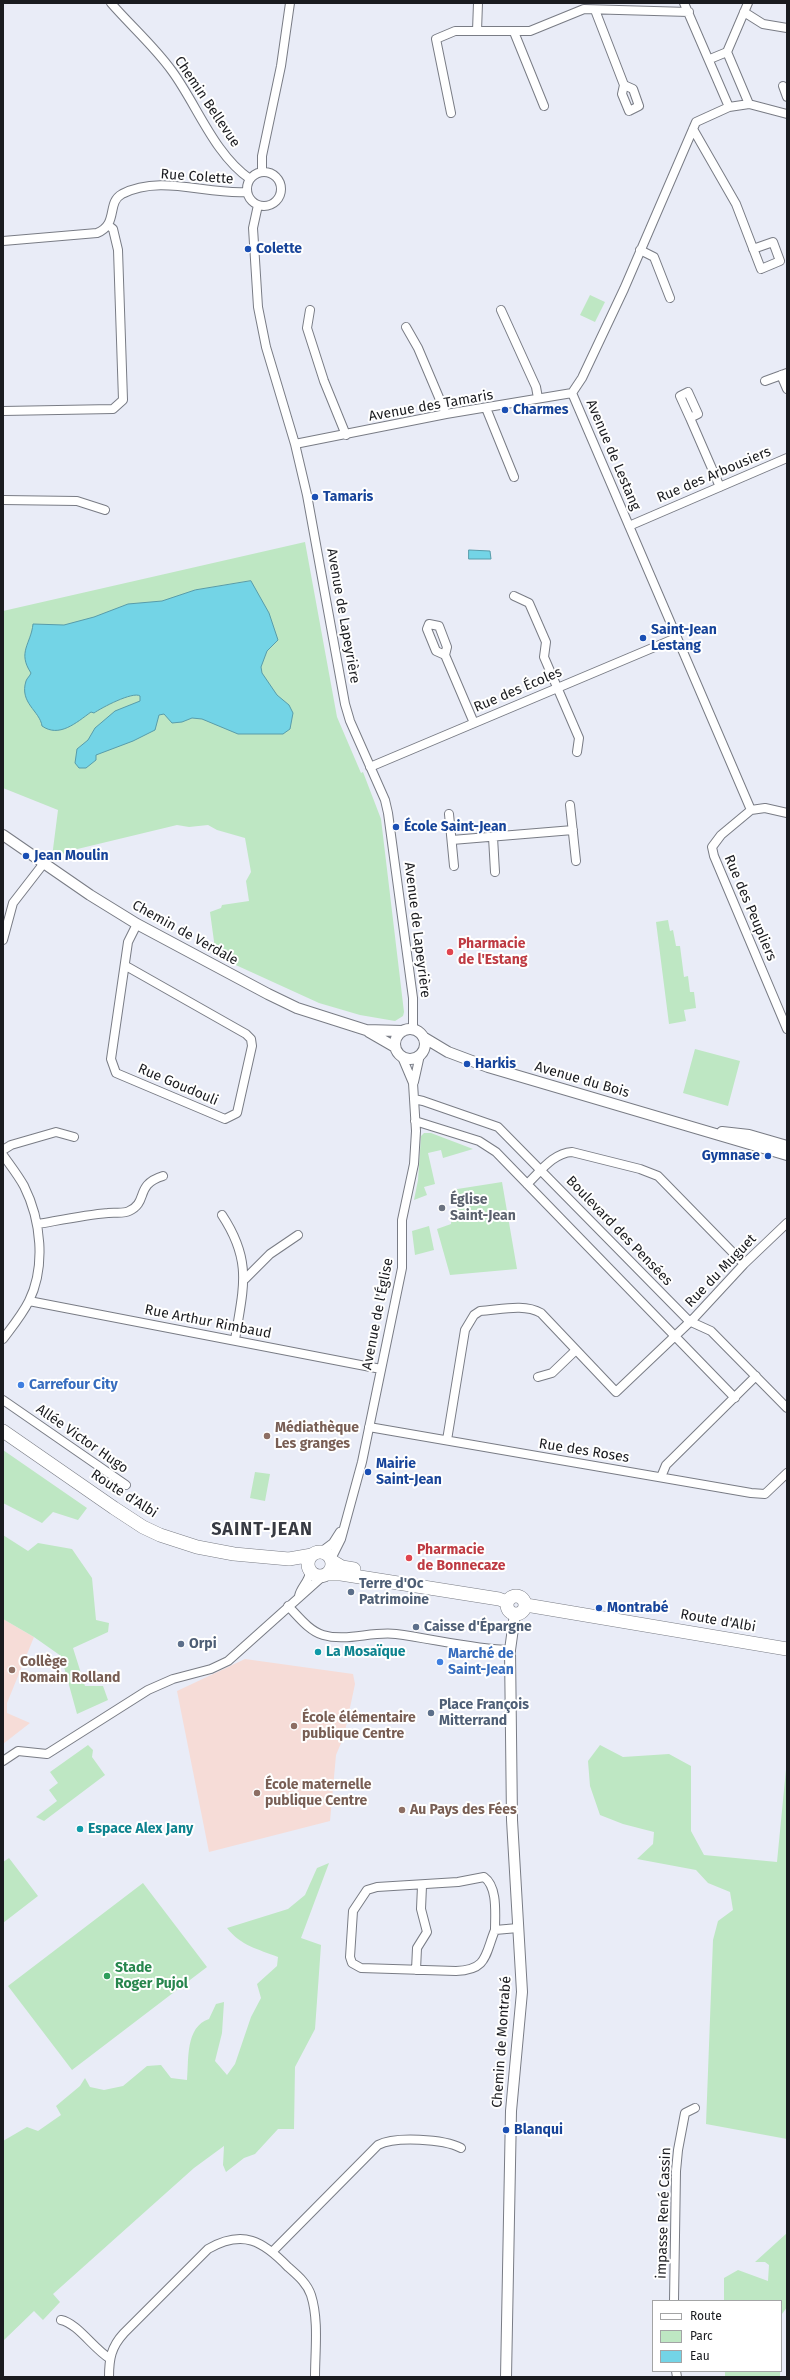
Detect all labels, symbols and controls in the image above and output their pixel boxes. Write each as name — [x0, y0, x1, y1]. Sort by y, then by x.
street label: Chemin Bellevue — [170, 53, 244, 151]
street label: Rue Colette — [160, 166, 234, 188]
place label: Colette — [256, 241, 302, 257]
marker: Colette — [243, 244, 253, 254]
street label: Avenue des Tamaris — [367, 387, 495, 425]
street label: Avenue de Lestang — [582, 397, 644, 513]
place label: Charmes — [513, 402, 569, 418]
marker: Charmes — [500, 405, 510, 415]
street label: Rue des Arbousiers — [655, 443, 773, 507]
place label: Tamaris — [323, 489, 373, 505]
marker: Tamaris — [310, 492, 320, 502]
street label: Avenue de Lapeyrière — [323, 547, 363, 685]
place label: Saint-Jean Lestang — [651, 622, 717, 654]
marker: Saint-Jean Lestang — [638, 633, 648, 643]
street label: Rue des Écoles — [471, 664, 565, 716]
place label: École Saint-Jean — [404, 819, 507, 835]
marker: École Saint-Jean — [391, 822, 401, 832]
place label: Jean Moulin — [34, 848, 108, 864]
marker: Jean Moulin — [21, 851, 31, 861]
street label: Rue des Peupliers — [720, 853, 780, 963]
street label: Avenue de Lapeyrière — [400, 861, 434, 999]
street label: Chemin de Verdale — [129, 897, 241, 969]
place label: Pharmacie de l'Estang — [458, 936, 527, 968]
marker: Pharmacie de l'Estang — [445, 947, 455, 957]
place label: Harkis — [475, 1056, 516, 1072]
street label: Avenue du Bois — [533, 1058, 631, 1102]
marker: Harkis — [462, 1059, 472, 1069]
street label: Rue Goudouli — [135, 1060, 221, 1110]
place label: Gymnase — [702, 1148, 760, 1164]
marker: Gymnase — [763, 1151, 773, 1161]
street label: Boulevard des Pensées — [562, 1173, 676, 1289]
place label: Église Saint-Jean — [450, 1192, 516, 1224]
marker: Église Saint-Jean — [437, 1203, 447, 1213]
street label: Rue du Muguet — [682, 1231, 760, 1311]
street label: Avenue de l'Église — [359, 1257, 397, 1371]
street label: Rue Arthur Rimbaud — [143, 1301, 273, 1343]
place label: Carrefour City — [29, 1377, 118, 1393]
marker: Carrefour City — [16, 1380, 26, 1390]
street label: Allée Victor Hugo — [33, 1401, 131, 1477]
place label: Médiathèque Les granges — [275, 1420, 359, 1452]
marker: Médiathèque Les granges — [262, 1431, 272, 1441]
street label: Rue des Roses — [538, 1436, 630, 1466]
place label: Mairie Saint-Jean — [376, 1456, 442, 1488]
street label: Route d'Albi — [87, 1466, 161, 1522]
marker: Mairie Saint-Jean — [363, 1467, 373, 1477]
district label: SAINT-JEAN — [211, 1519, 313, 1541]
place label: Pharmacie de Bonnecaze — [417, 1542, 505, 1574]
marker: Pharmacie de Bonnecaze — [404, 1553, 414, 1563]
place label: Terre d'Oc Patrimoine — [359, 1576, 429, 1608]
marker: Terre d'Oc Patrimoine — [346, 1587, 356, 1597]
place label: Montrabé — [607, 1600, 669, 1616]
marker: Montrabé — [594, 1603, 604, 1613]
street label: Route d'Albi — [679, 1606, 757, 1636]
place label: Caisse d'Épargne — [424, 1619, 532, 1635]
marker: Caisse d'Épargne — [411, 1622, 421, 1632]
place label: Orpi — [189, 1636, 217, 1652]
marker: Orpi — [176, 1639, 186, 1649]
place label: La Mosaïque — [326, 1644, 406, 1660]
place label: Marché de Saint-Jean — [448, 1646, 514, 1678]
marker: La Mosaïque — [313, 1647, 323, 1657]
place label: Collège Romain Rolland — [20, 1654, 120, 1686]
marker: Marché de Saint-Jean — [435, 1657, 445, 1667]
marker: Collège Romain Rolland — [7, 1665, 17, 1675]
place label: Place François Mitterrand — [439, 1697, 529, 1730]
marker: Place François Mitterrand — [426, 1708, 436, 1718]
place label: École élémentaire publique Centre — [302, 1710, 416, 1742]
marker: École élémentaire publique Centre — [289, 1721, 299, 1731]
place label: École maternelle publique Centre — [265, 1777, 372, 1810]
marker: École maternelle publique Centre — [252, 1788, 262, 1798]
place label: Au Pays des Fées — [410, 1802, 517, 1818]
marker: Au Pays des Fées — [397, 1805, 407, 1815]
place label: Espace Alex Jany — [88, 1821, 193, 1837]
marker: Espace Alex Jany — [75, 1824, 85, 1834]
place label: Stade Roger Pujol — [115, 1960, 188, 1992]
marker: Stade Roger Pujol — [102, 1971, 112, 1981]
street label: Chemin de Montrabé — [489, 1976, 515, 2108]
place label: Blanqui — [514, 2122, 563, 2138]
marker: Blanqui — [501, 2125, 511, 2135]
street label: impasse René Cassin — [653, 2147, 675, 2279]
legend — [652, 2300, 782, 2372]
text: Route — [690, 2309, 722, 2323]
text: Parc — [690, 2329, 713, 2343]
text: Eau — [690, 2349, 710, 2363]

